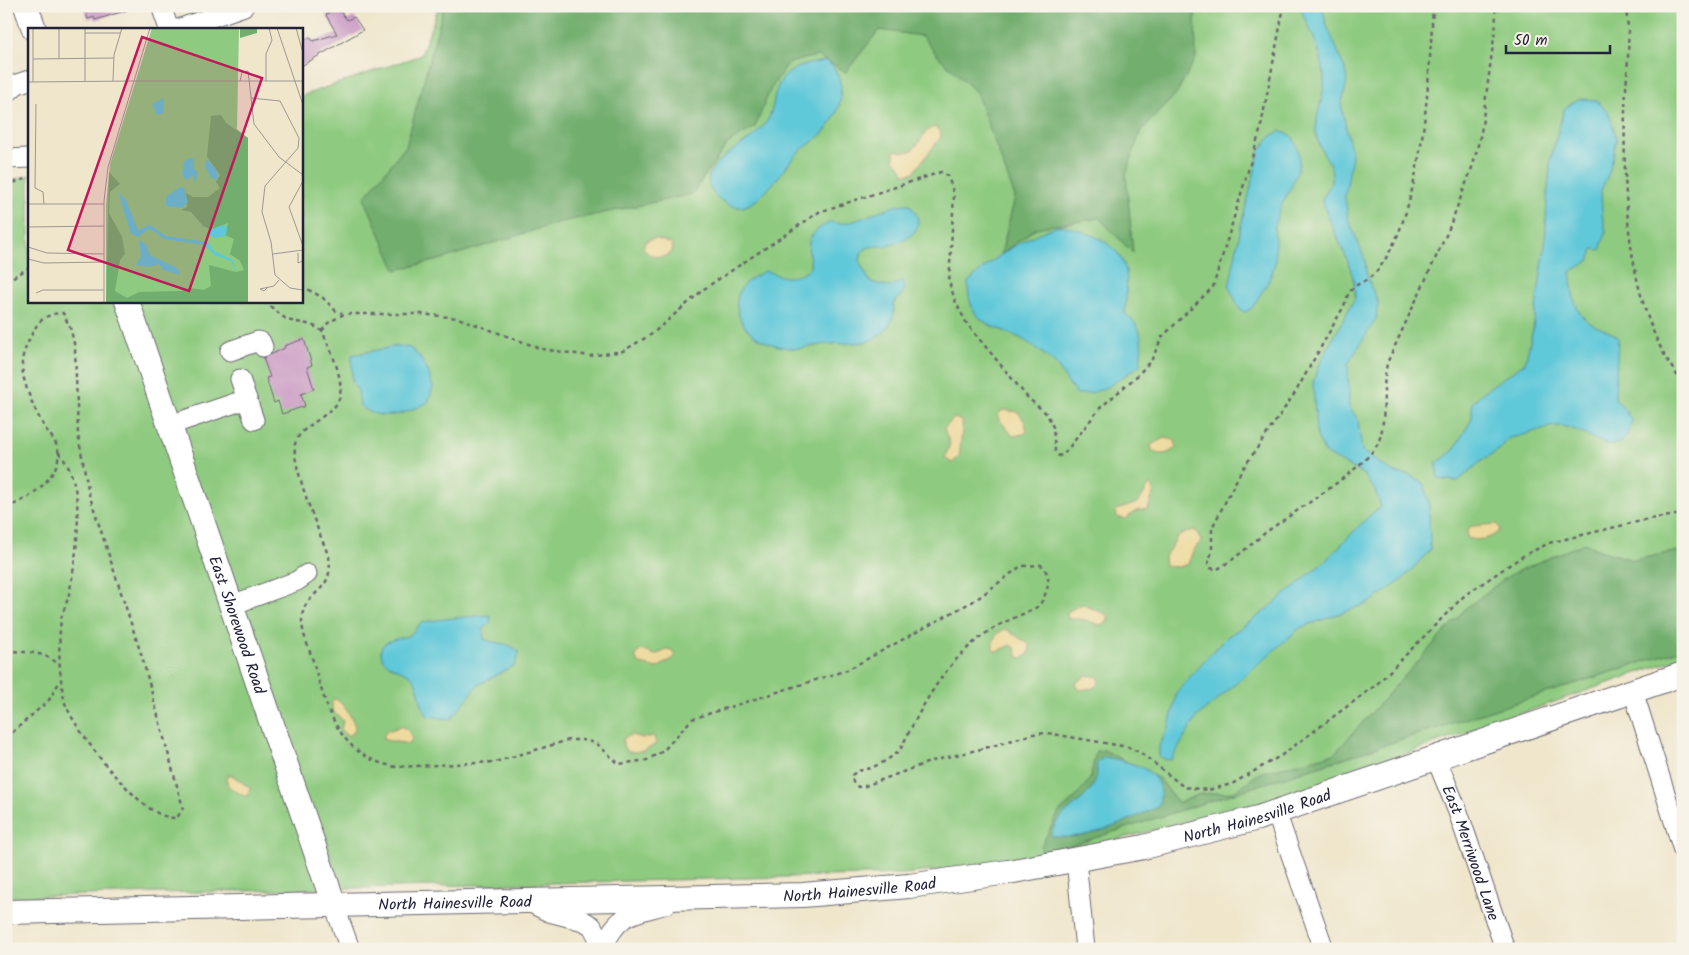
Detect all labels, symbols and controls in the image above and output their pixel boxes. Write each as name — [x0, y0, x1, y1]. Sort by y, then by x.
scale bar — [1506, 22, 1610, 54]
inset map — [28, 28, 302, 302]
text: 50 m — [1514, 29, 1548, 53]
street label: East Shorewood Road — [201, 552, 272, 699]
street label: East Merriwood Lane — [1434, 782, 1505, 924]
street label: North Hainesville Road — [1181, 783, 1336, 851]
street label: North Hainesville Road — [783, 871, 939, 909]
street label: North Hainesville Road — [378, 890, 533, 918]

